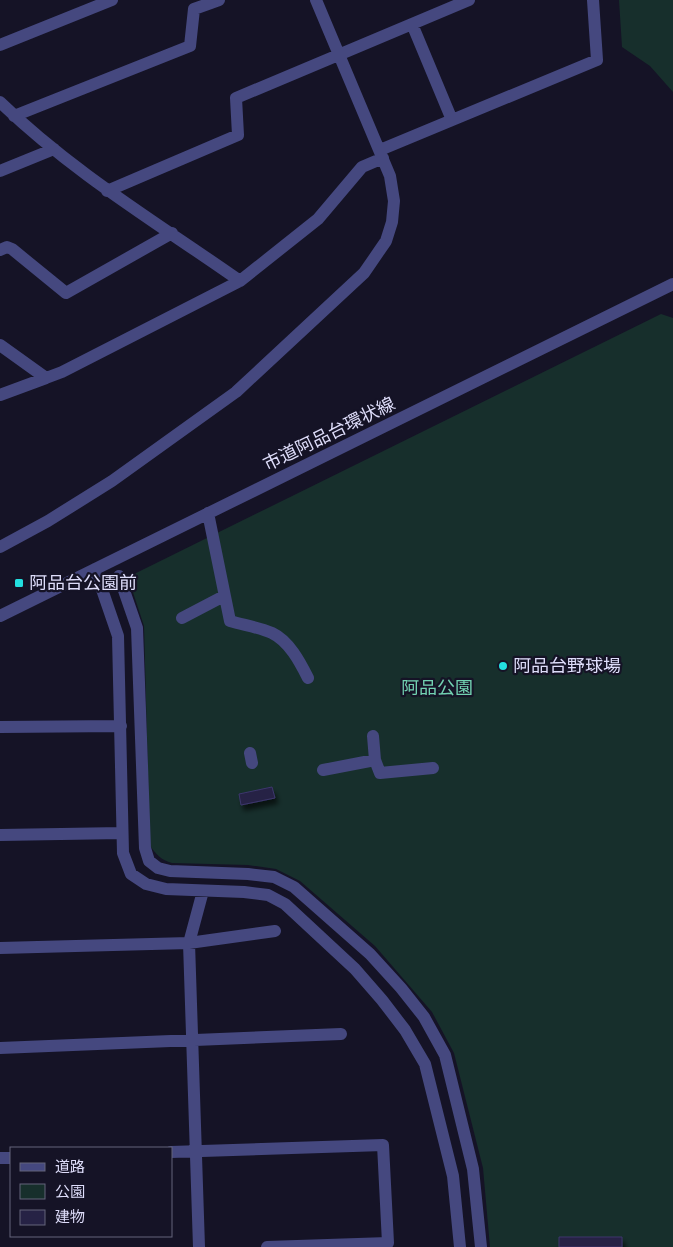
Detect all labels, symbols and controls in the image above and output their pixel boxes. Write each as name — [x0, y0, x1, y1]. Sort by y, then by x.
street label: 市道阿品台環状線 — [259, 392, 398, 475]
place label: 阿品台公園前 — [29, 571, 137, 593]
marker: 阿品台公園前 — [13, 577, 25, 589]
place label: 阿品台野球場 — [513, 654, 621, 676]
marker: 阿品台野球場 — [497, 660, 509, 672]
park label: 阿品公園 — [401, 676, 473, 698]
legend — [10, 1147, 172, 1237]
text: 道路 — [55, 1157, 85, 1175]
text: 公園 — [55, 1182, 85, 1200]
text: 建物 — [55, 1207, 85, 1225]

